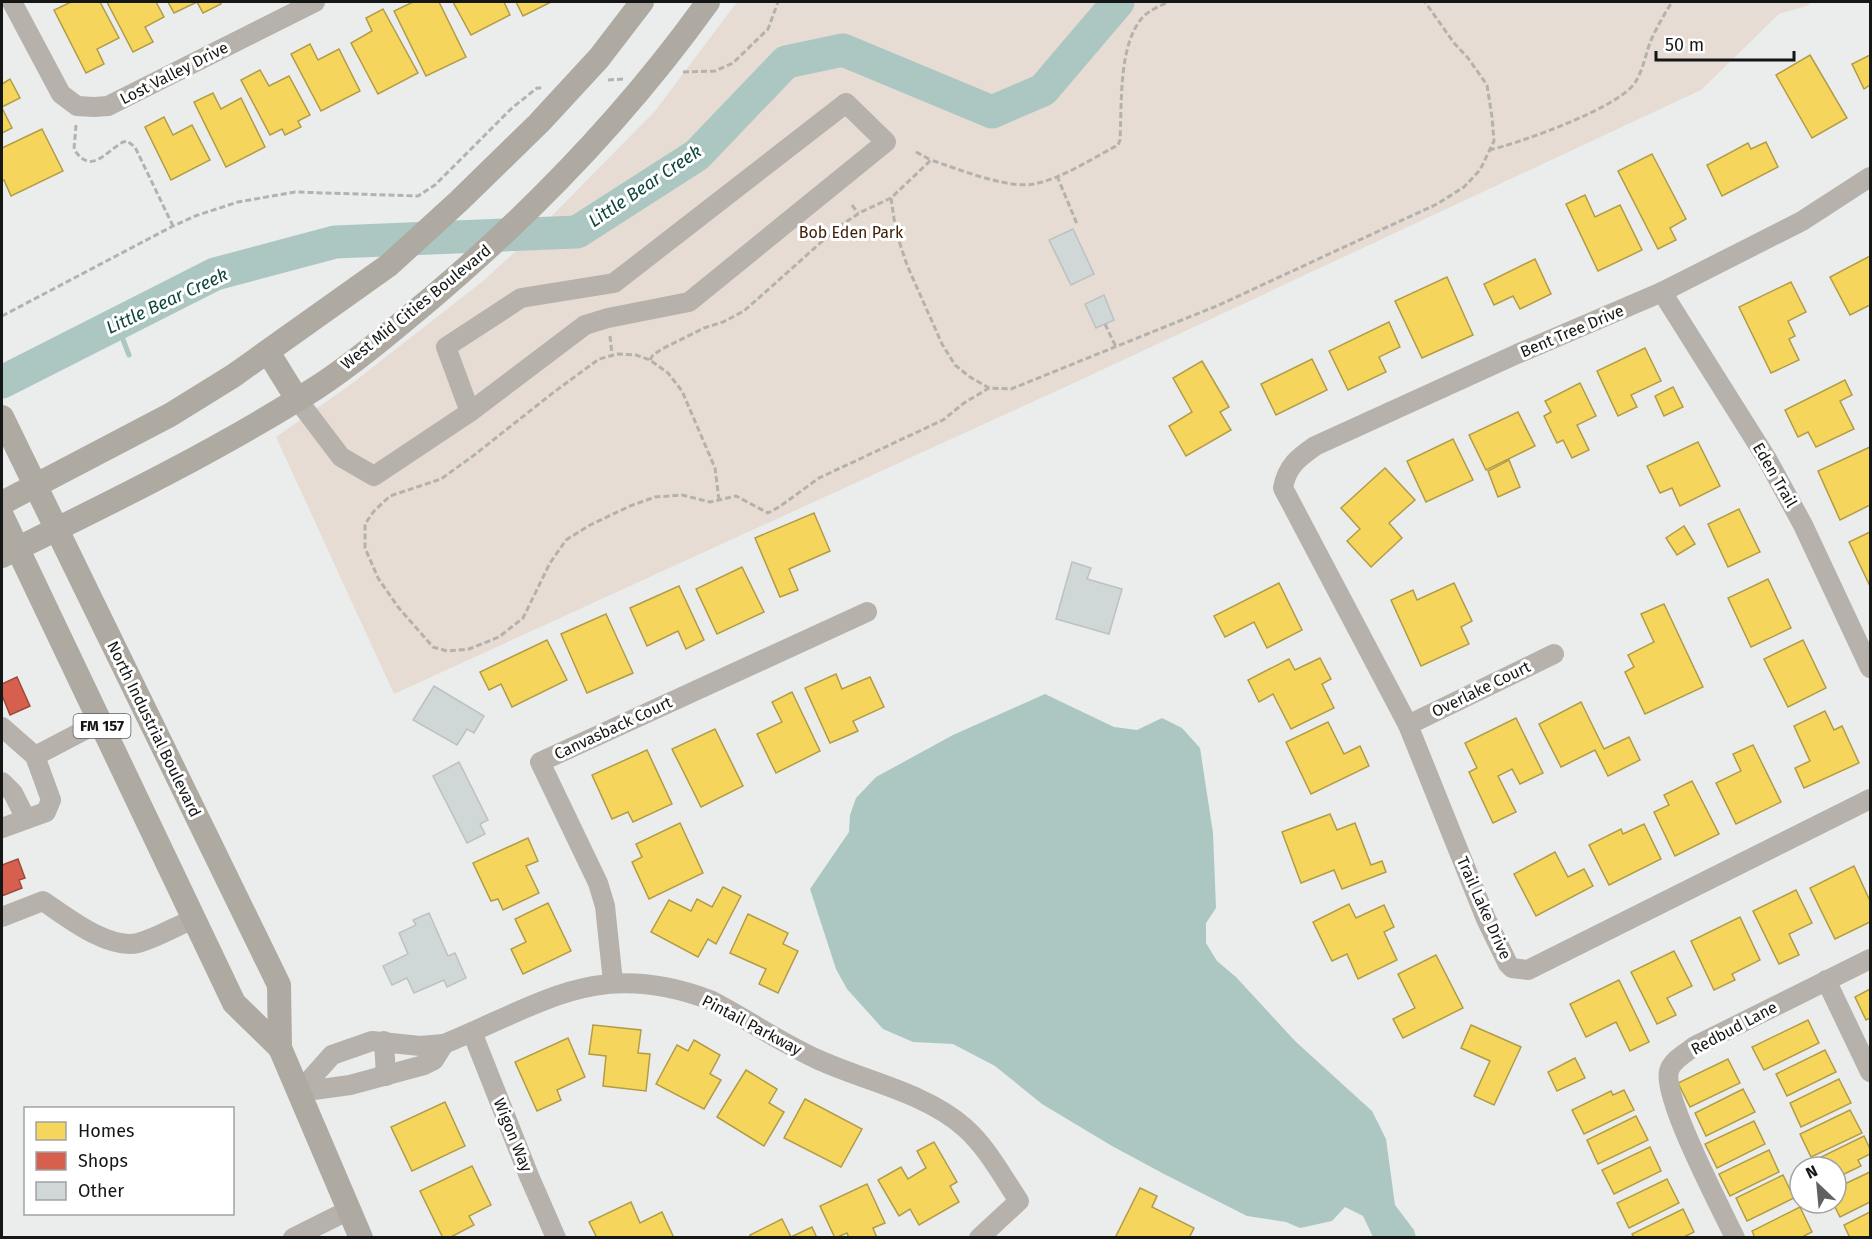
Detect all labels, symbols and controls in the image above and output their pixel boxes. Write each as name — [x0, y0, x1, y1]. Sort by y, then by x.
scale bar — [1656, 24, 1794, 62]
text: 50 m — [1665, 34, 1704, 56]
street label: Lost Valley Drive — [117, 38, 231, 108]
water label: Little Bear Creek — [584, 140, 706, 232]
park label: Bob Eden Park — [799, 223, 904, 242]
street label: West Mid Cities Boulevard — [337, 241, 495, 373]
water label: Little Bear Creek — [103, 263, 232, 339]
street label: Bent Tree Drive — [1517, 301, 1627, 361]
street label: Eden Trail — [1749, 439, 1801, 511]
street label: North Industrial Boulevard — [103, 638, 205, 820]
street label: Overlake Court — [1429, 657, 1534, 721]
street label: Canvasback Court — [551, 692, 675, 764]
road number: FM 157 — [74, 714, 130, 738]
street label: Trail Lake Drive — [1453, 854, 1515, 962]
street label: Pintail Parkway — [699, 991, 805, 1059]
street label: Redbud Lane — [1688, 997, 1780, 1059]
street label: Wigon Way — [490, 1095, 536, 1175]
legend — [24, 1107, 234, 1215]
text: Homes — [78, 1120, 134, 1142]
text: Shops — [78, 1150, 128, 1172]
north arrow — [1788, 1155, 1848, 1215]
text: N — [1803, 1161, 1821, 1183]
text: Other — [78, 1180, 124, 1202]

